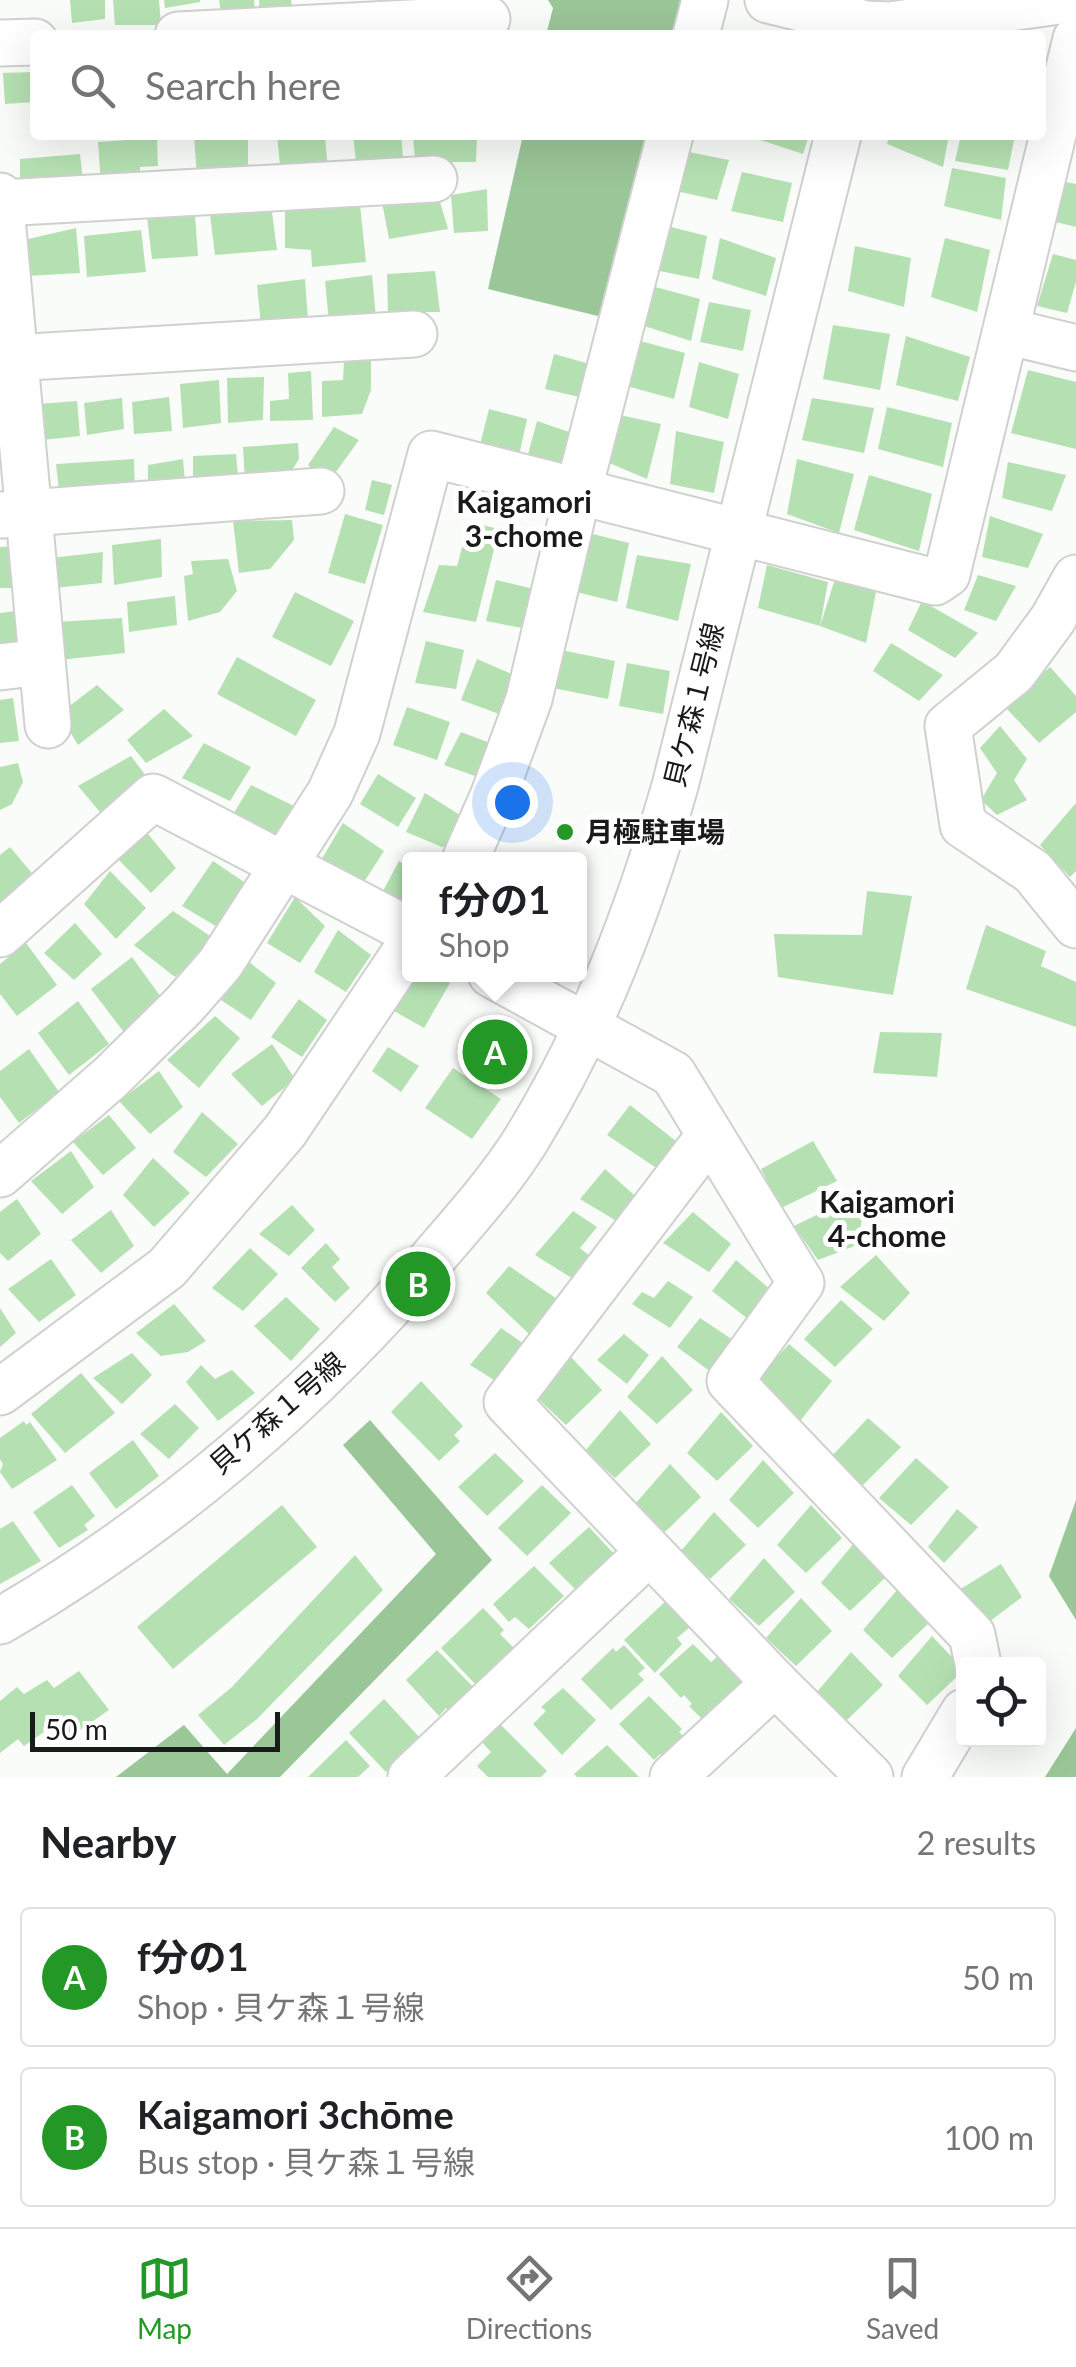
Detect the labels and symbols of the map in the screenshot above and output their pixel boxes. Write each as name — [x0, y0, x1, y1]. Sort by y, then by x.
district label: Kaigamori 3-chome — [456, 483, 592, 553]
street label: 貝ケ森１号線 — [656, 619, 730, 790]
your location — [487, 777, 538, 828]
place label: 月極駐車場 — [585, 814, 725, 848]
marker: 月極駐車場 — [554, 821, 576, 843]
pin: A — [462, 1014, 528, 1090]
district label: Kaigamori 4-chome — [819, 1183, 955, 1253]
pin: B — [386, 1246, 450, 1322]
street label: 貝ケ森１号線 — [202, 1344, 351, 1480]
scale bar — [30, 1707, 280, 1752]

